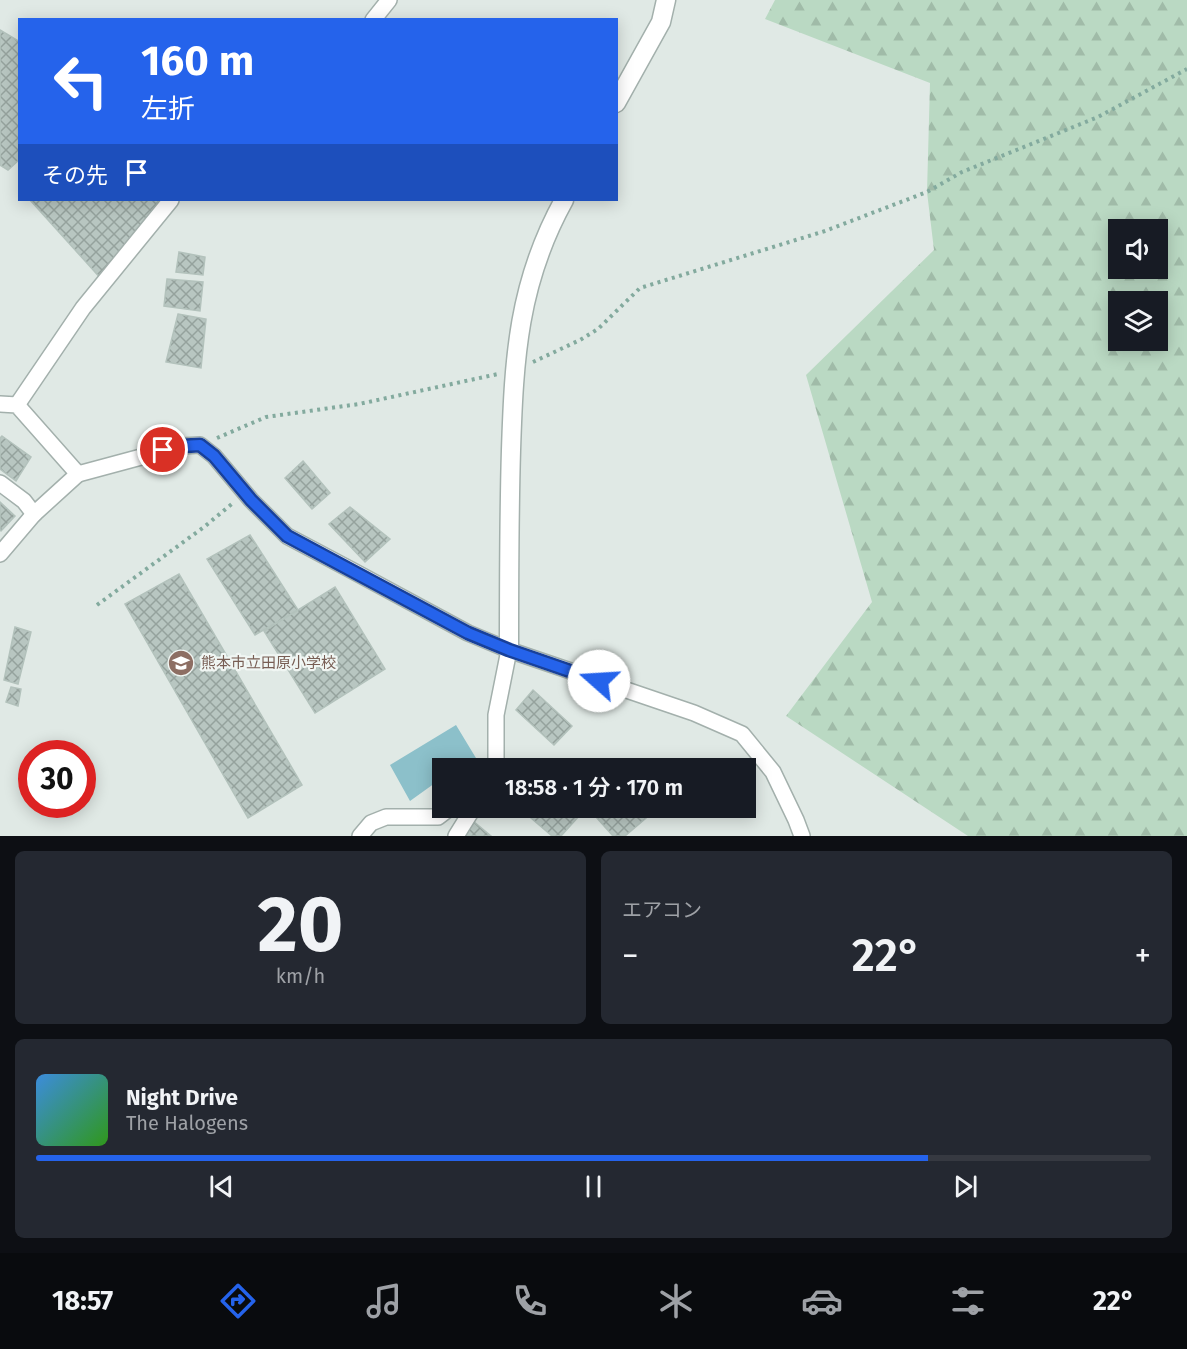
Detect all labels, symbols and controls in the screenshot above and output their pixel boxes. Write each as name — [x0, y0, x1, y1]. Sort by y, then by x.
text: 160 m — [141, 36, 254, 86]
icon: left — [42, 42, 120, 120]
text: 左折 — [141, 93, 195, 125]
icon: arrive — [120, 156, 153, 189]
text: その先 — [42, 162, 108, 189]
map controls — [1108, 219, 1168, 351]
button: sound — [1108, 219, 1168, 279]
button: layers — [1108, 291, 1168, 351]
pin — [137, 424, 188, 475]
icon: arrive — [146, 433, 179, 466]
school or university icon: 熊本市立田原小学校 — [166, 648, 196, 678]
position arrow — [567, 649, 631, 713]
place label: 熊本市立田原小学校 — [201, 654, 336, 672]
speed limit sign: 30 — [18, 740, 96, 818]
text: 18:58 · 1 分 · 170 m — [505, 774, 683, 801]
text: 20 — [258, 878, 343, 972]
text: エアコン — [622, 898, 702, 922]
text: 22° — [852, 929, 921, 983]
text: − — [622, 936, 639, 976]
text: + — [1135, 936, 1151, 976]
text: km/h — [276, 964, 325, 988]
text: Night Drive — [126, 1084, 238, 1111]
text: The Halogens — [126, 1111, 248, 1135]
icon: previous — [205, 1170, 238, 1203]
icon: pause — [577, 1170, 610, 1203]
icon: next — [949, 1170, 982, 1203]
icon: directions — [217, 1280, 259, 1322]
icon: music — [363, 1280, 405, 1322]
icon: phone — [509, 1280, 551, 1322]
icon: climate — [655, 1280, 697, 1322]
icon: car — [801, 1280, 843, 1322]
icon: filters — [947, 1280, 989, 1322]
text: 18:57 — [52, 1285, 113, 1317]
text: 22° — [1093, 1285, 1135, 1317]

